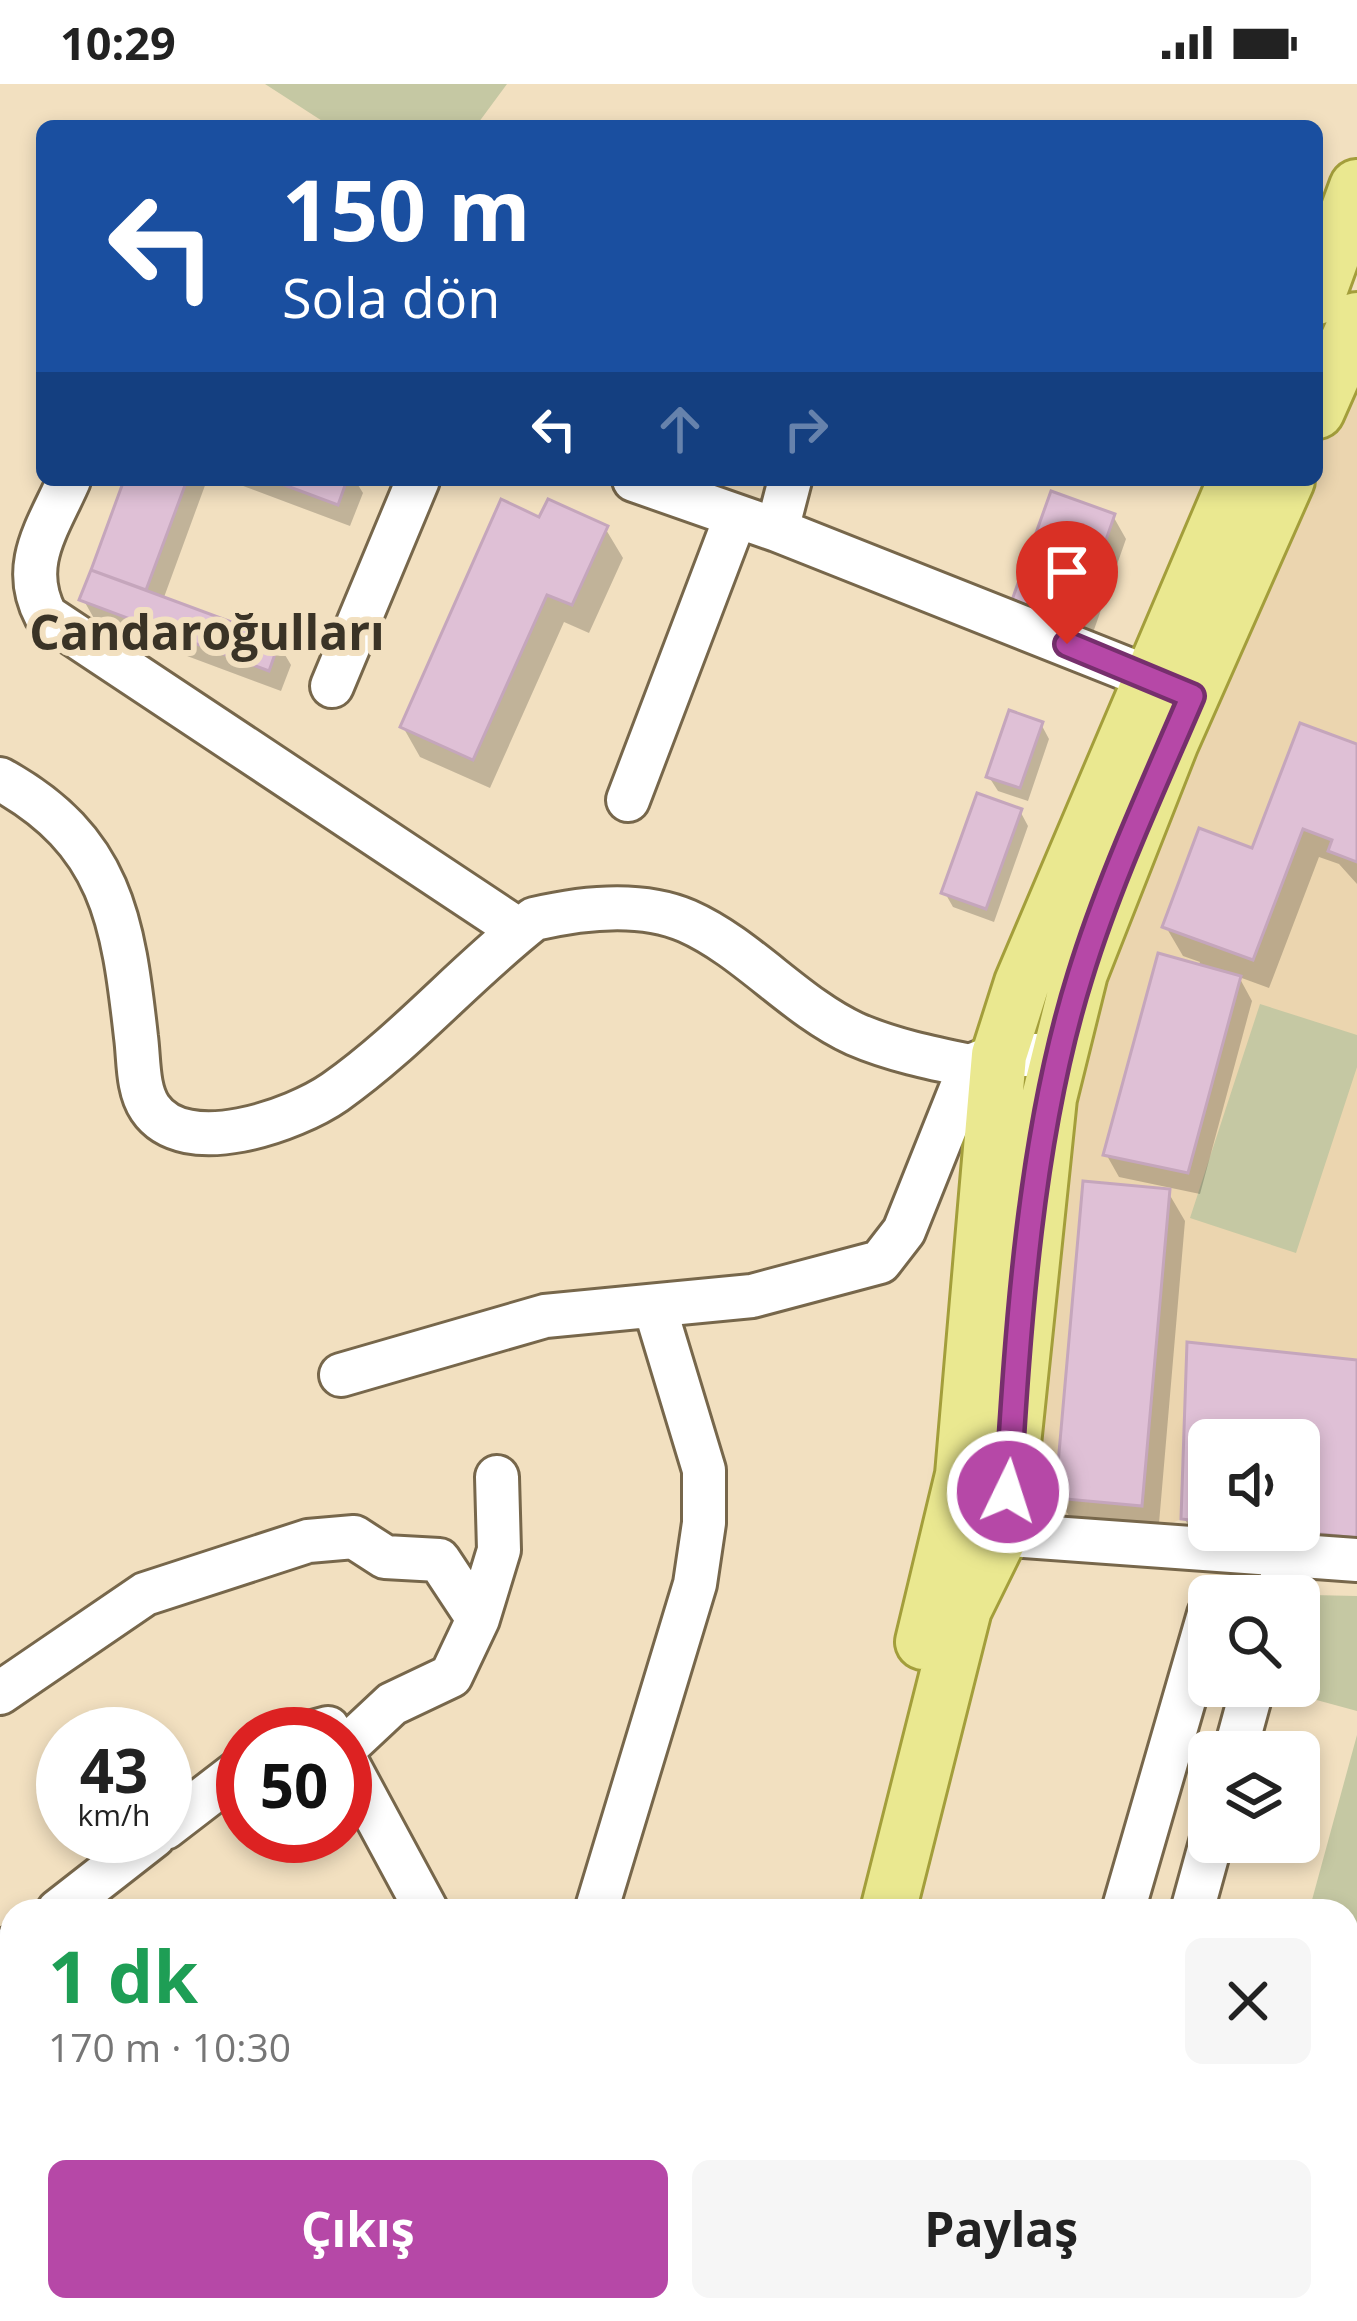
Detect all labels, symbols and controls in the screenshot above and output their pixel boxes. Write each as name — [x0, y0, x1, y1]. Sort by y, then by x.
text: 10:29 — [60, 12, 176, 73]
text: 150 m — [282, 151, 530, 266]
icon: left — [84, 168, 240, 324]
text: Sola dön — [282, 260, 500, 334]
icon: left — [521, 396, 587, 462]
icon: ahead — [647, 396, 713, 462]
icon: right — [773, 396, 839, 462]
pin — [1016, 521, 1118, 644]
icon: arrive — [1034, 539, 1100, 605]
district label: Candaroğulları — [29, 599, 385, 664]
map controls — [1188, 1419, 1320, 1863]
button: sound — [1188, 1419, 1320, 1551]
position arrow — [945, 1429, 1071, 1555]
button: search — [1188, 1575, 1320, 1707]
speed limit sign: 50 — [216, 1707, 372, 1863]
text: 43 — [80, 1729, 148, 1811]
button: layers — [1188, 1731, 1320, 1863]
text: km/h — [78, 1794, 150, 1835]
text: 1 dk — [48, 1926, 198, 2024]
button: close — [1185, 1938, 1311, 2064]
text: 170 m · 10:30 — [48, 2020, 291, 2073]
button: Çıkış — [48, 2160, 668, 2298]
button: Paylaş — [692, 2160, 1311, 2298]

